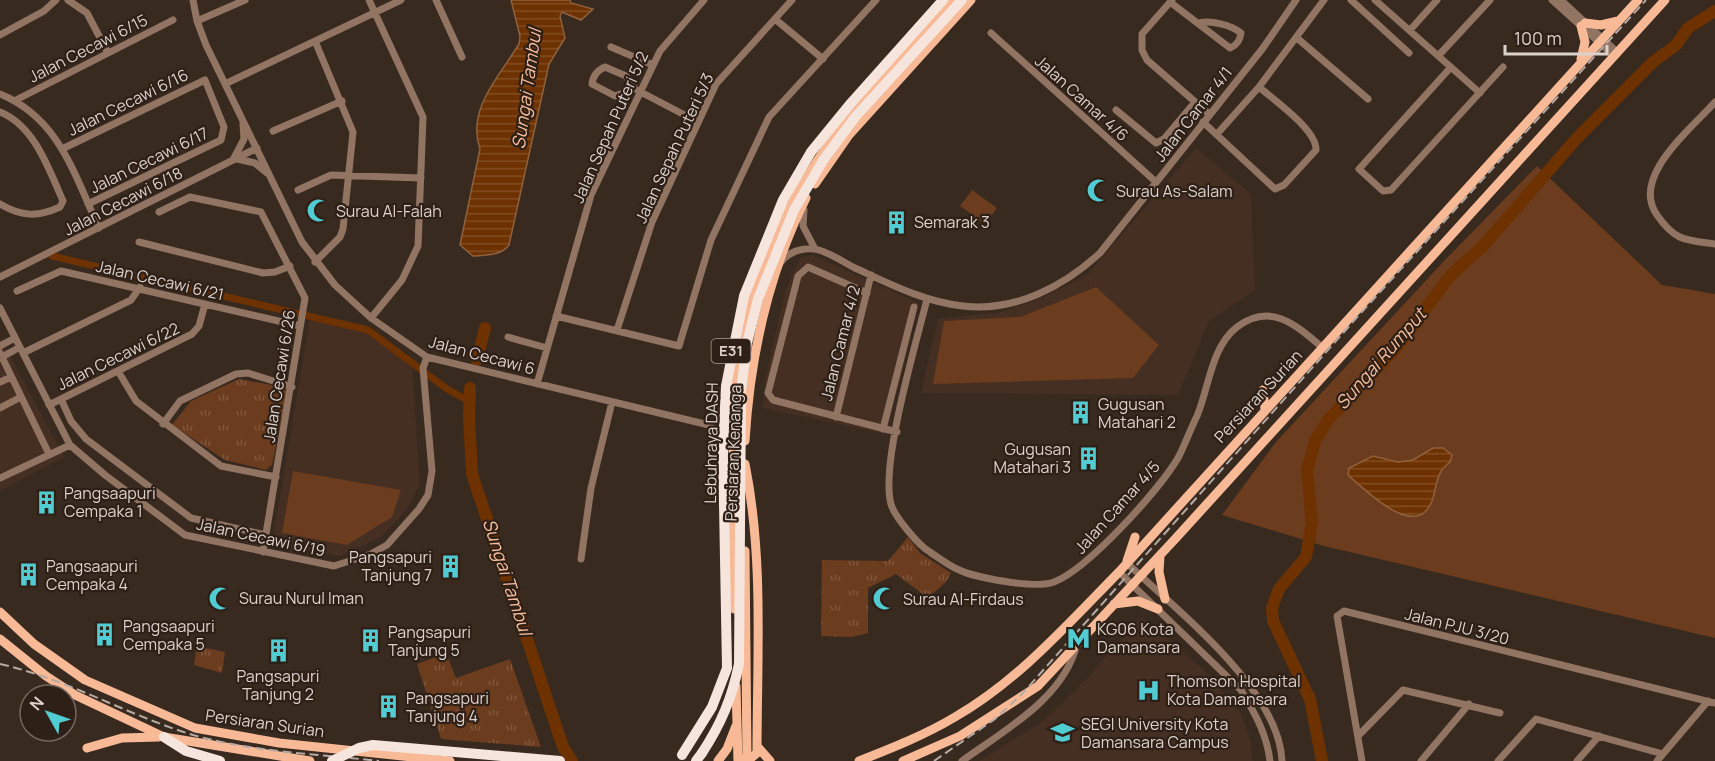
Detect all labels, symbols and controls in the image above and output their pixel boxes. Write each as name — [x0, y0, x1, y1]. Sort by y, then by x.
street label: Jalan Cecawi 6/15 — [25, 9, 151, 87]
scale bar — [1505, 18, 1607, 56]
water label: Sungai Tambul — [506, 24, 547, 151]
text: 100 m — [1514, 26, 1562, 50]
street label: Jalan Sepah Puteri 5/2 — [567, 48, 653, 206]
street label: Jalan Camar 4/6 — [1030, 50, 1134, 146]
street label: Jalan Camar 4/1 — [1149, 62, 1237, 166]
street label: Jalan Cecawi 6/16 — [64, 63, 192, 141]
street label: Jalan Sepah Puteri 5/3 — [630, 69, 718, 227]
street label: Jalan Cecawi 6/17 — [86, 122, 212, 198]
street label: Jalan Cecawi 6/18 — [60, 162, 186, 240]
mosque icon: Surau As-Salam — [1085, 178, 1111, 204]
place label: Surau As-Salam — [1116, 180, 1233, 202]
mosque icon: Surau Al-Falah — [305, 198, 331, 224]
place label: Surau Al-Falah — [336, 200, 442, 222]
building icon: Semarak 3 — [883, 209, 909, 235]
place label: Semarak 3 — [914, 211, 990, 233]
street label: Jalan Cecawi 6/21 — [94, 255, 226, 305]
street label: Jalan Camar 4/2 — [815, 283, 865, 403]
water label: Sungai Rumput — [1330, 301, 1432, 414]
street label: Jalan Cecawi 6/26 — [258, 308, 300, 444]
street label: Jalan Cecawi 6/22 — [53, 317, 183, 395]
street label: Jalan Cecawi 6 — [427, 330, 537, 380]
road number: E31 — [712, 339, 750, 363]
street label: Persiaran Surian — [1209, 345, 1307, 447]
street label: Lebuhraya DASH — [699, 382, 723, 504]
street label: Persiaran Kenanga — [720, 384, 746, 522]
place label: Gugusan Matahari 2 — [1098, 393, 1176, 433]
building icon: Gugusan Matahari 2 — [1067, 400, 1093, 426]
place label: Gugusan Matahari 3 — [993, 438, 1071, 478]
building icon: Gugusan Matahari 3 — [1076, 445, 1102, 471]
street label: Jalan Camar 4/5 — [1069, 456, 1165, 558]
place label: Pangsaapuri Cempaka 1 — [64, 482, 156, 522]
building icon: Pangsaapuri Cempaka 1 — [33, 489, 59, 515]
street label: Jalan Cecawi 6/19 — [194, 513, 328, 561]
water label: Sungai Tambul — [478, 515, 539, 641]
place label: Pangsapuri Tanjung 7 — [349, 546, 432, 586]
building icon: Pangsapuri Tanjung 7 — [437, 553, 463, 579]
place label: Pangsaapuri Cempaka 4 — [46, 555, 138, 595]
building icon: Pangsaapuri Cempaka 4 — [15, 562, 41, 588]
mosque icon: Surau Nurul Iman — [208, 585, 234, 611]
mosque icon: Surau Al-Firdaus — [872, 586, 898, 612]
place label: Surau Nurul Iman — [239, 587, 364, 609]
place label: Surau Al-Firdaus — [903, 588, 1024, 610]
street label: Jalan PJU 3/20 — [1403, 602, 1511, 650]
place label: Pangsaapuri Cempaka 5 — [123, 615, 215, 655]
place label: KG06 Kota Damansara — [1097, 618, 1180, 658]
place label: Pangsapuri Tanjung 5 — [388, 621, 471, 661]
building icon: Pangsaapuri Cempaka 5 — [92, 622, 118, 648]
metro station icon: KG06 Kota Damansara — [1066, 625, 1092, 651]
building icon: Pangsapuri Tanjung 5 — [357, 628, 383, 654]
building icon: Pangsapuri Tanjung 2 — [265, 638, 291, 664]
place label: Pangsapuri Tanjung 2 — [237, 665, 319, 705]
place label: Thomson Hospital Kota Damansara — [1167, 670, 1301, 710]
hospital icon: Thomson Hospital Kota Damansara — [1136, 677, 1162, 703]
north arrow — [18, 683, 78, 743]
place label: Pangsapuri Tanjung 4 — [406, 687, 489, 727]
text: N — [24, 692, 49, 715]
building icon: Pangsapuri Tanjung 4 — [375, 694, 401, 720]
street label: Persiaran Surian — [204, 704, 326, 742]
place label: SEGI University Kota Damansara Campus — [1081, 713, 1229, 753]
school or university icon: SEGI University Kota Damansara Campus — [1050, 720, 1076, 746]

